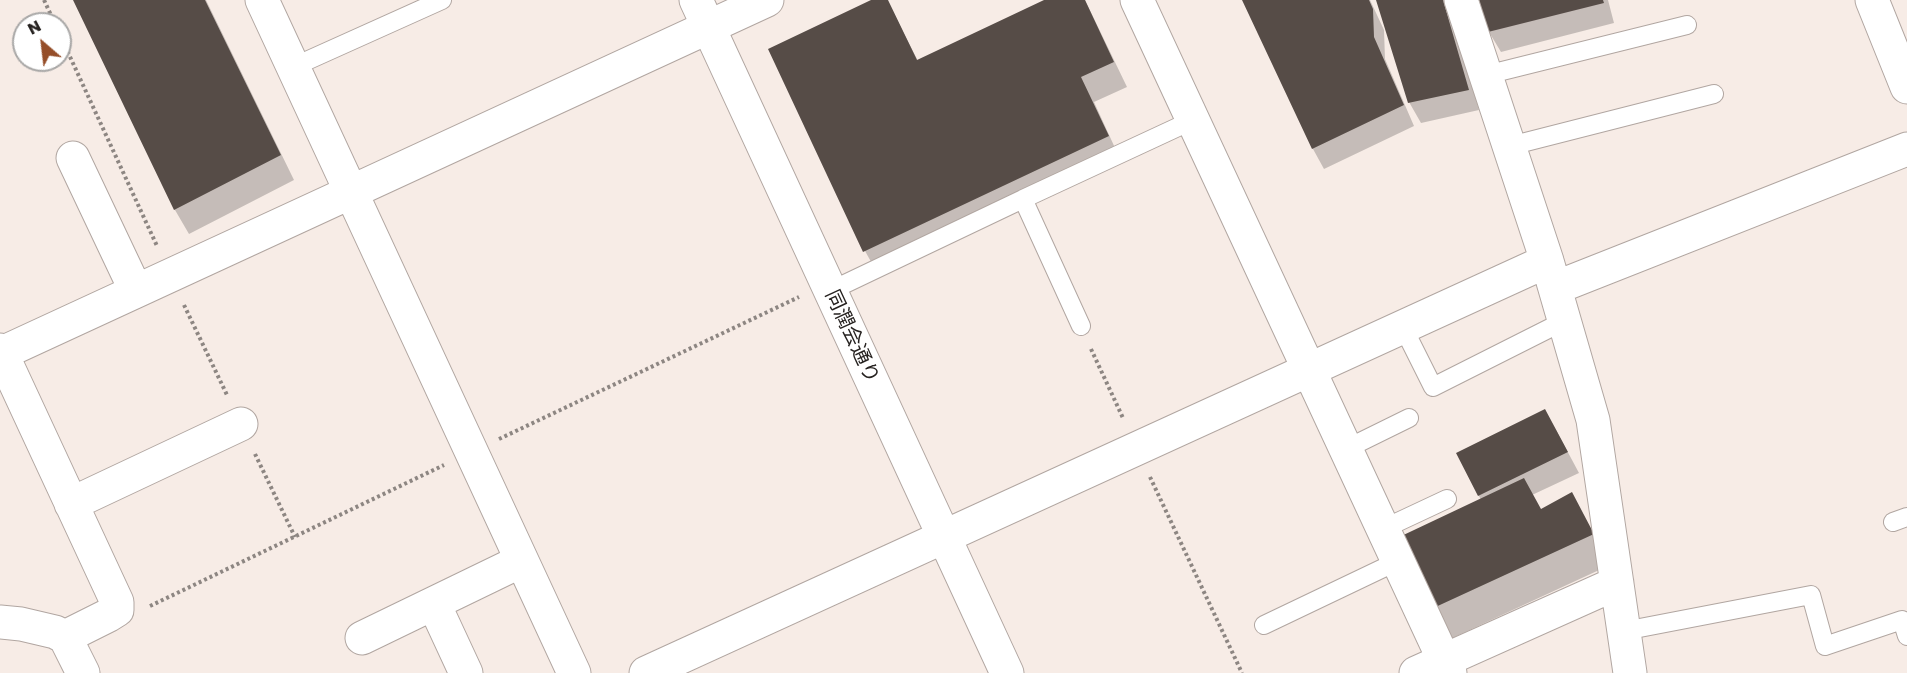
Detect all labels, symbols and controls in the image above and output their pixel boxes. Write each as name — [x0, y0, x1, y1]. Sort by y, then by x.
north arrow — [12, 12, 72, 72]
text: N — [24, 14, 45, 40]
street label: 同潤会通り — [819, 287, 883, 387]

